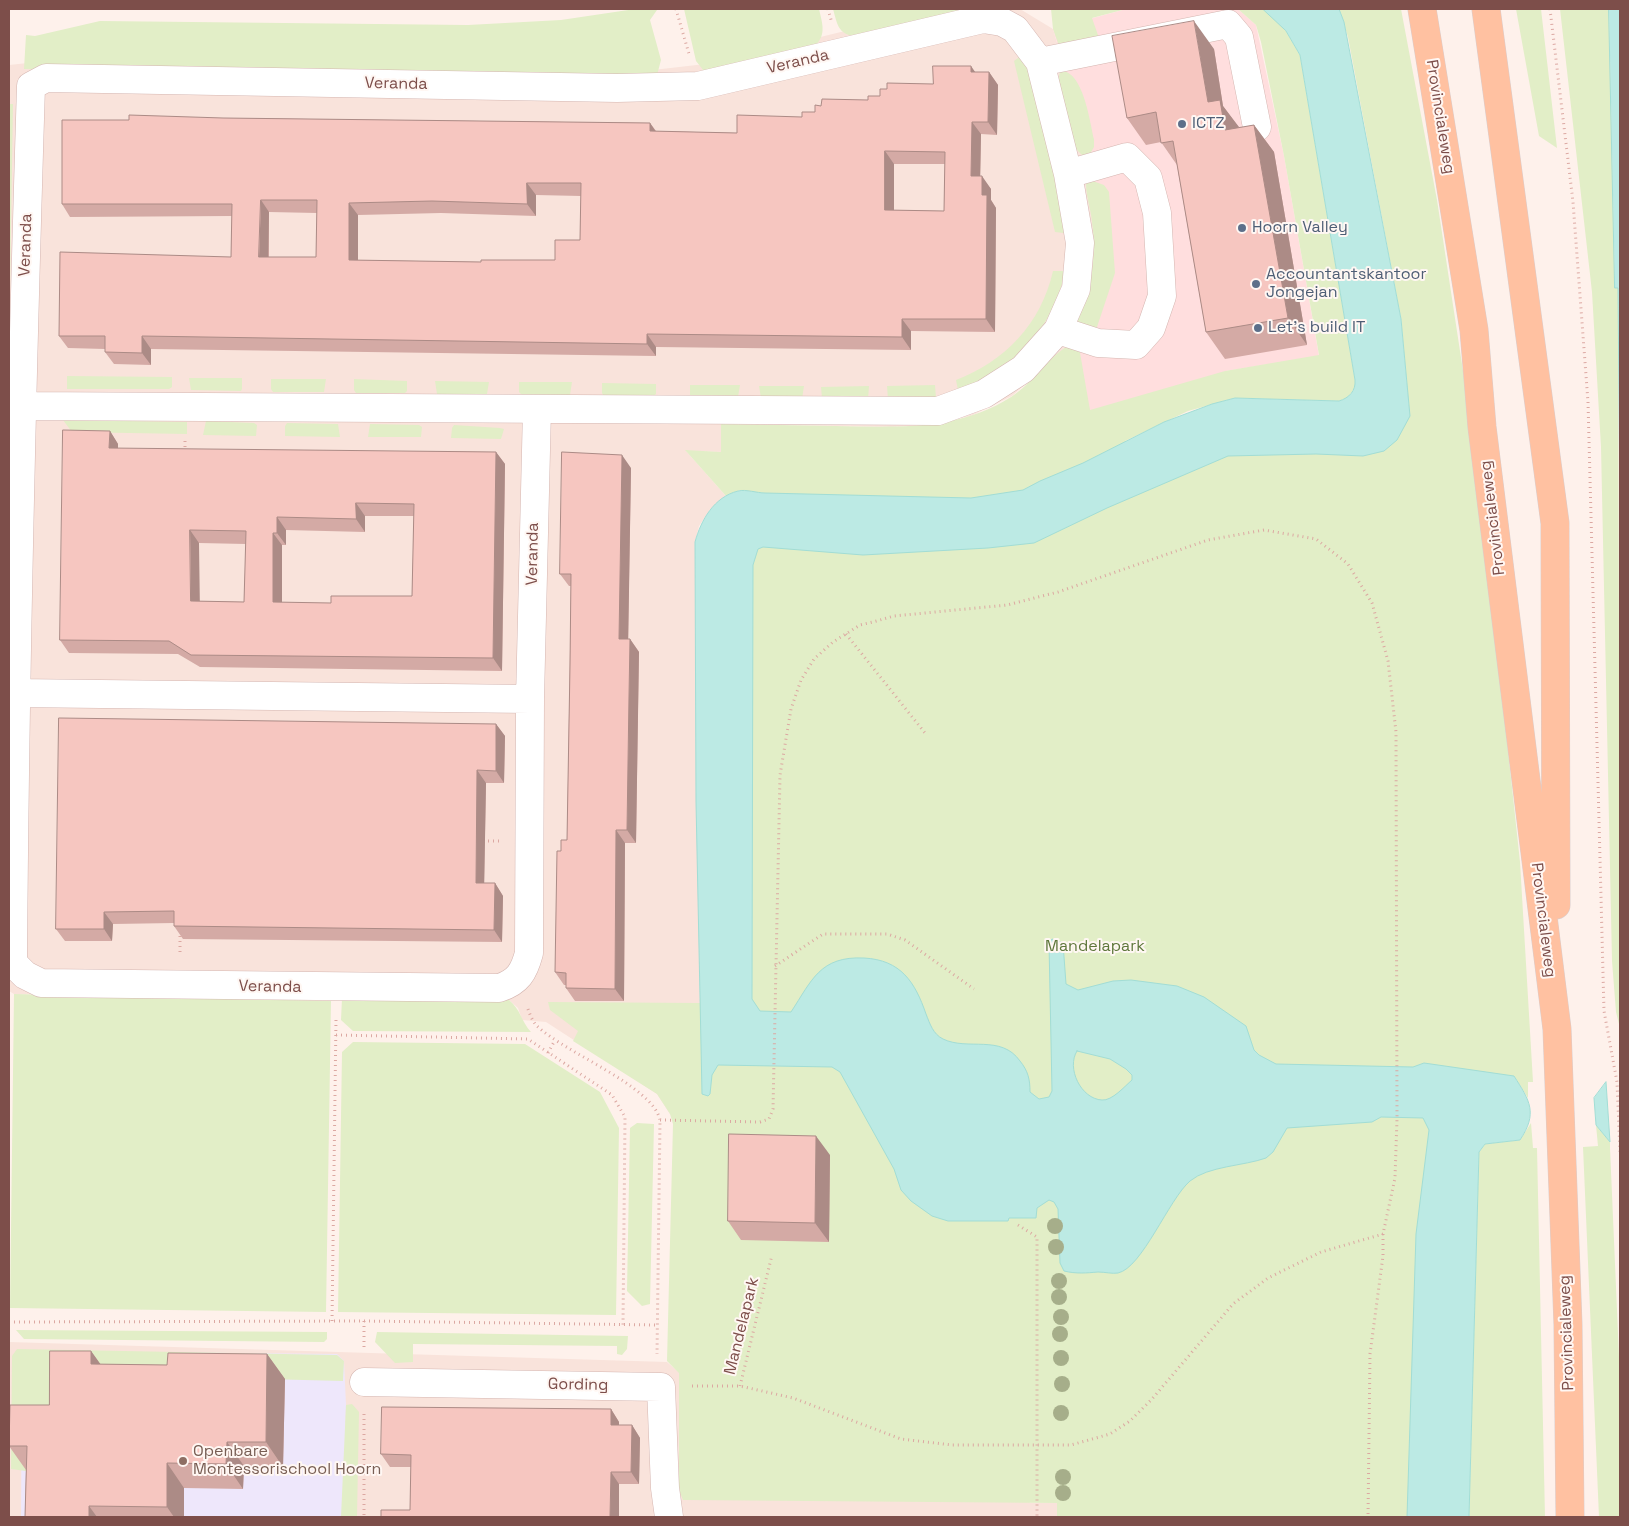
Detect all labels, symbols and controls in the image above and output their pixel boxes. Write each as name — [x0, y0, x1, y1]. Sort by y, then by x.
street label: Veranda — [765, 46, 831, 78]
street label: Provincialeweg — [1421, 58, 1459, 176]
street label: Veranda — [364, 74, 428, 94]
place label: ICTZ — [1192, 114, 1225, 134]
marker: ICTZ — [1176, 118, 1188, 130]
street label: Veranda — [15, 213, 37, 277]
place label: Hoorn Valley — [1252, 218, 1348, 238]
marker: Hoorn Valley — [1236, 222, 1248, 234]
place label: Accountantskantoor Jongejan — [1266, 265, 1426, 303]
marker: Accountantskantoor Jongejan — [1250, 278, 1262, 290]
place label: Let's build IT — [1268, 318, 1365, 338]
marker: Let's build IT — [1252, 322, 1264, 334]
street label: Provincialeweg — [1476, 459, 1510, 577]
street label: Veranda — [523, 522, 543, 586]
street label: Provincialeweg — [1526, 861, 1560, 979]
park label: Mandelapark — [1045, 937, 1145, 957]
street label: Veranda — [238, 977, 302, 997]
street label: Mandelapark — [721, 1275, 763, 1377]
street label: Provincialeweg — [1555, 1275, 1579, 1391]
street label: Gording — [548, 1375, 608, 1395]
place label: Openbare Montessorischool Hoorn — [193, 1442, 381, 1480]
marker: Openbare Montessorischool Hoorn — [177, 1455, 189, 1467]

